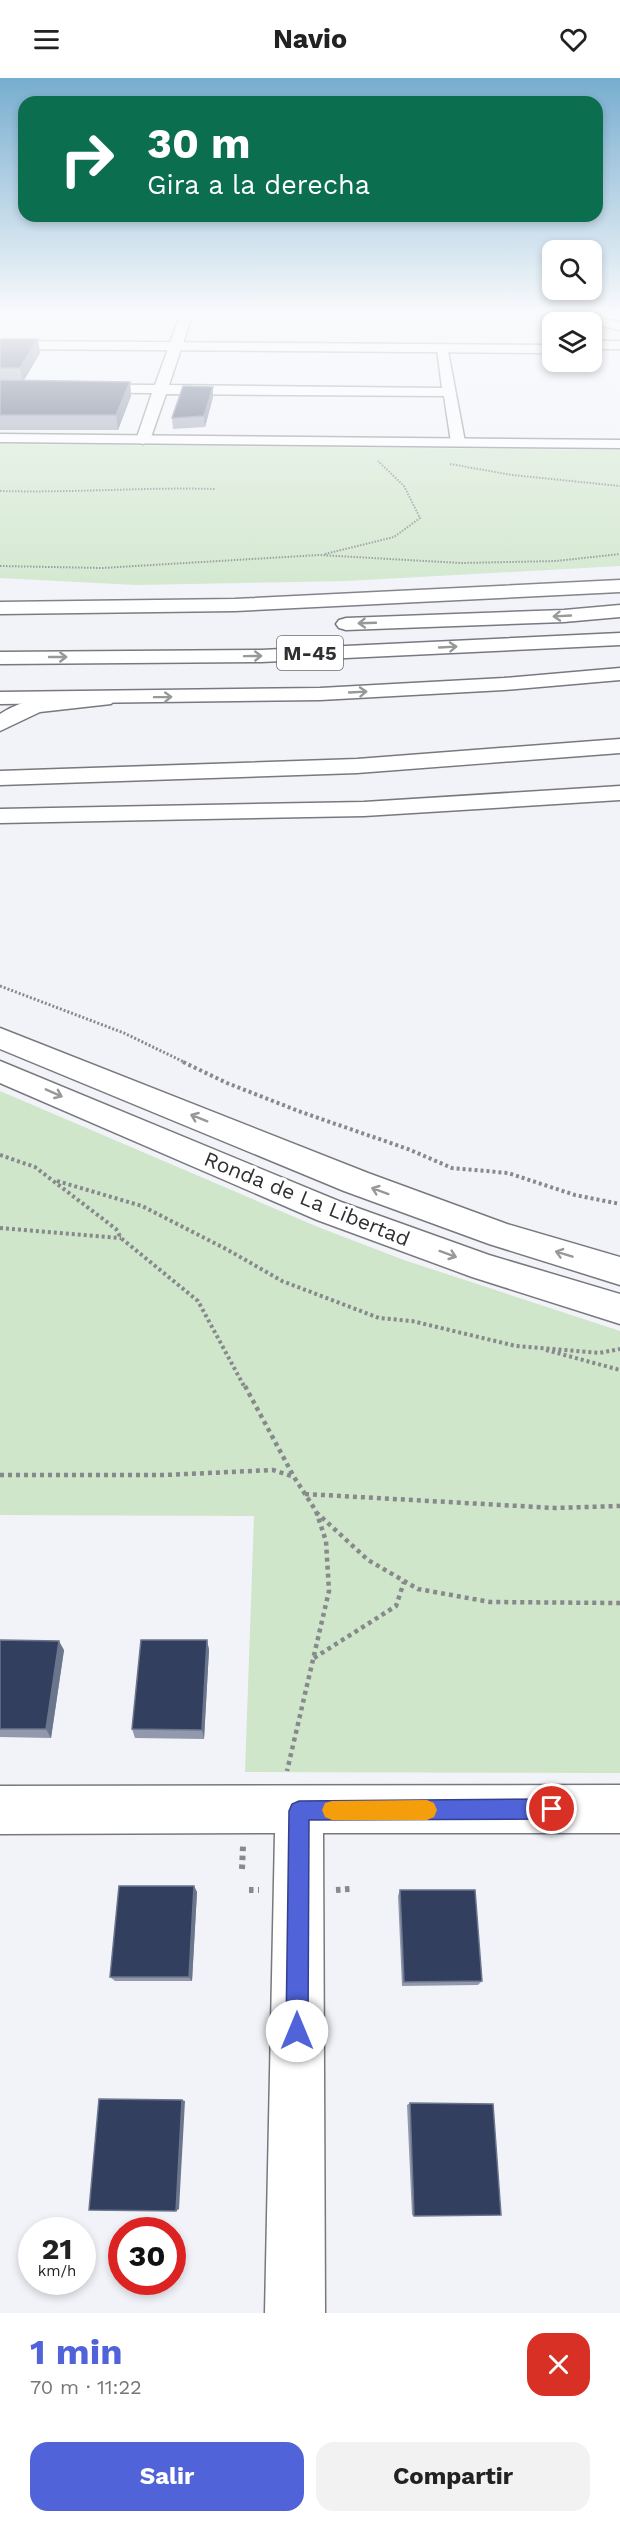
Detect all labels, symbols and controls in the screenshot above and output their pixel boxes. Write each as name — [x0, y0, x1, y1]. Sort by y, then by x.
icon: menu — [30, 23, 63, 56]
text: Navio — [273, 23, 347, 55]
icon: heart — [557, 23, 590, 56]
text: 30 m — [147, 119, 251, 168]
icon: right — [48, 120, 126, 198]
text: Gira a la derecha — [147, 169, 370, 201]
map controls — [542, 240, 602, 372]
button: search — [542, 240, 602, 300]
button: layers — [542, 312, 602, 372]
one-way arrow — [552, 610, 572, 621]
one-way arrow — [357, 618, 377, 629]
road number: M-45 — [277, 636, 343, 670]
one-way arrow — [438, 642, 458, 653]
one-way arrow — [243, 650, 263, 661]
one-way arrow — [48, 651, 68, 663]
one-way arrow — [348, 686, 368, 697]
one-way arrow — [153, 691, 173, 703]
one-way arrow — [45, 1089, 63, 1100]
one-way arrow — [190, 1112, 208, 1123]
street label: Ronda de La Libertad — [201, 1146, 414, 1251]
one-way arrow — [371, 1184, 390, 1195]
one-way arrow — [555, 1248, 574, 1259]
one-way arrow — [438, 1249, 457, 1260]
pin — [526, 1783, 577, 1834]
icon: arrive — [535, 1792, 568, 1825]
position arrow — [265, 1999, 329, 2063]
speed limit sign: 30 — [108, 2217, 186, 2295]
text: 21 — [42, 2231, 72, 2266]
text: km/h — [38, 2262, 76, 2280]
text: 1 min — [30, 2331, 122, 2373]
button: close — [527, 2333, 590, 2396]
text: 70 m · 11:22 — [30, 2375, 142, 2399]
button: Salir — [30, 2442, 304, 2511]
button: Compartir — [316, 2442, 590, 2511]

